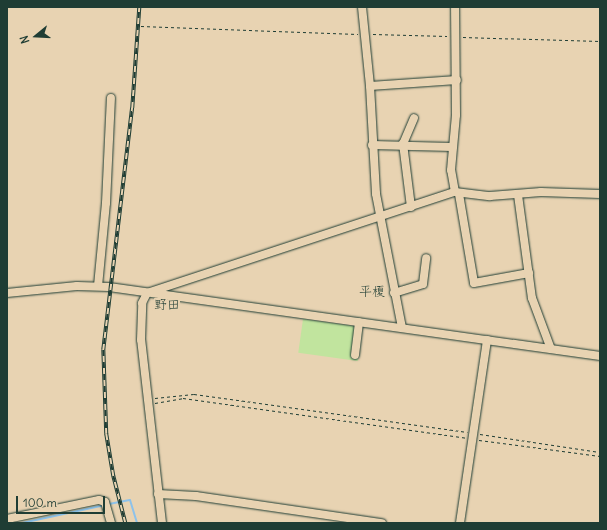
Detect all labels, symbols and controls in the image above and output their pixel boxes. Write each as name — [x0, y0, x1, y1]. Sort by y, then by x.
north arrow — [16, 16, 56, 56]
text: N — [17, 34, 32, 45]
district label: 平榎 — [359, 284, 385, 300]
district label: 野田 — [154, 297, 180, 313]
scale bar — [18, 488, 107, 514]
text: 100 m — [23, 495, 57, 510]

